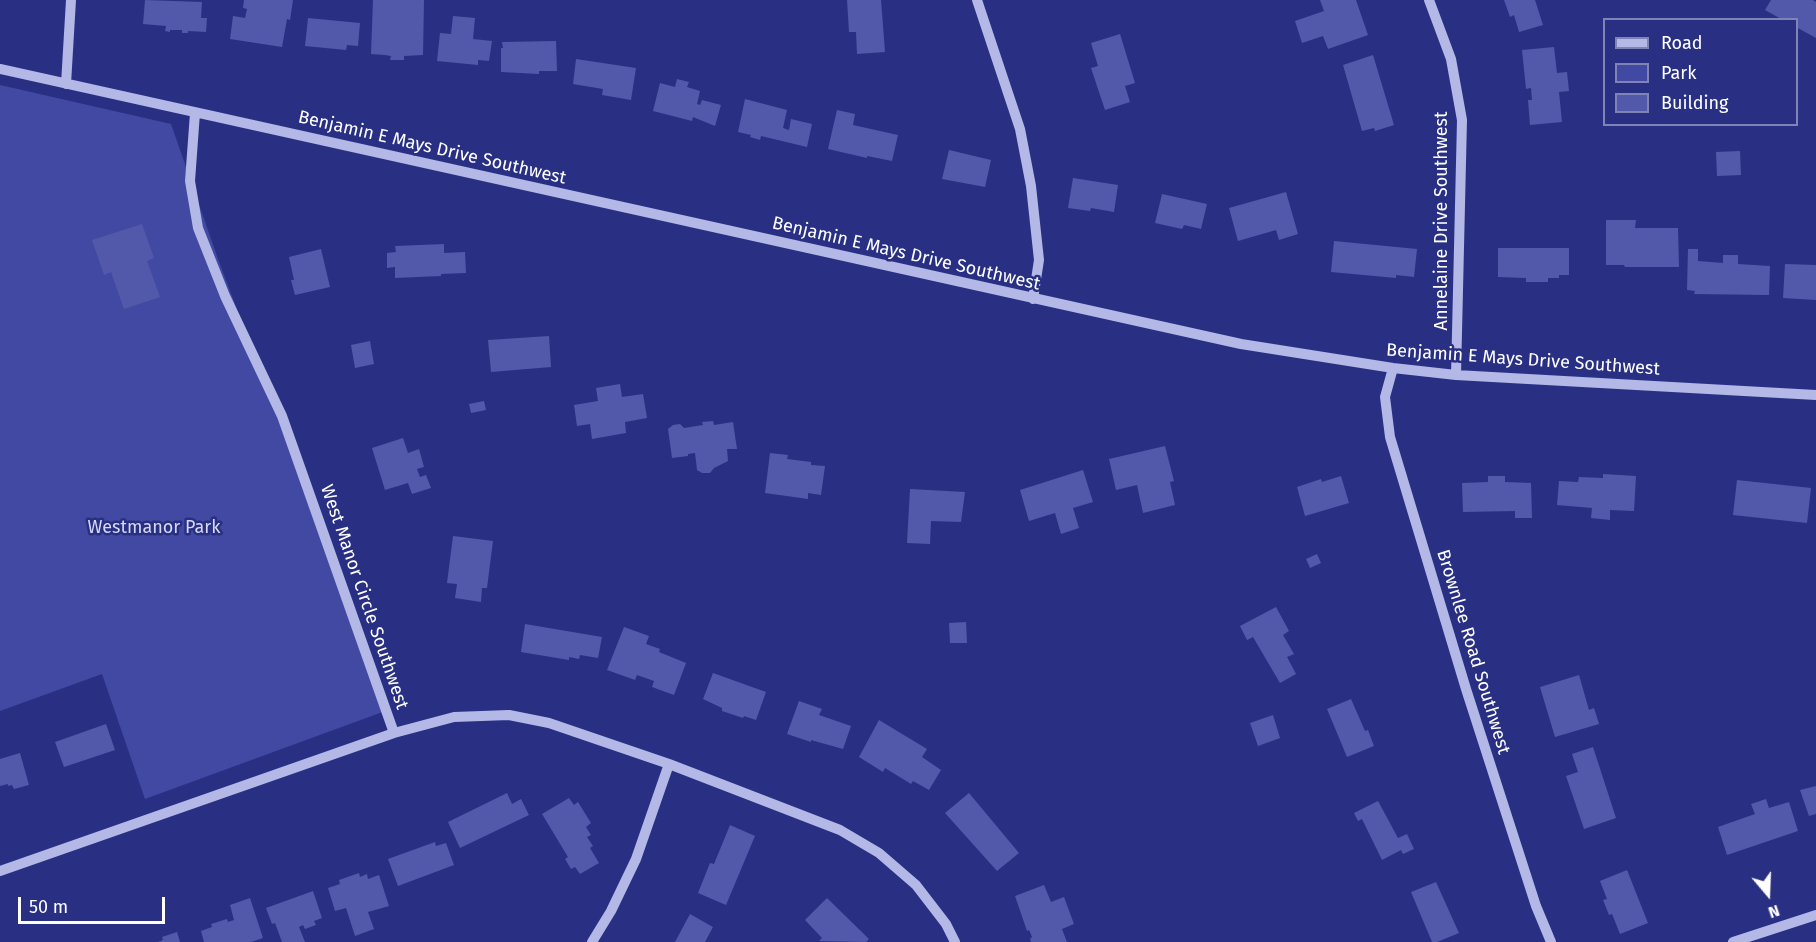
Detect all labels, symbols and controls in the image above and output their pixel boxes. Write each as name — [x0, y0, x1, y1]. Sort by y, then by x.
legend — [1603, 18, 1798, 126]
text: Road — [1661, 32, 1703, 54]
text: Park — [1661, 62, 1696, 84]
text: Building — [1661, 92, 1728, 114]
street label: Benjamin E Mays Drive Southwest — [296, 107, 568, 189]
street label: Annelaine Drive Southwest — [1431, 112, 1453, 330]
street label: Benjamin E Mays Drive Southwest — [770, 213, 1042, 295]
street label: Benjamin E Mays Drive Southwest — [1385, 340, 1661, 380]
street label: West Manor Circle Southwest — [315, 482, 413, 712]
park label: Westmanor Park — [88, 517, 220, 539]
street label: Brownlee Road Southwest — [1432, 547, 1514, 757]
north arrow — [1738, 864, 1798, 924]
scale bar — [21, 885, 168, 923]
text: 50 m — [29, 896, 68, 918]
text: N — [1766, 901, 1782, 922]

